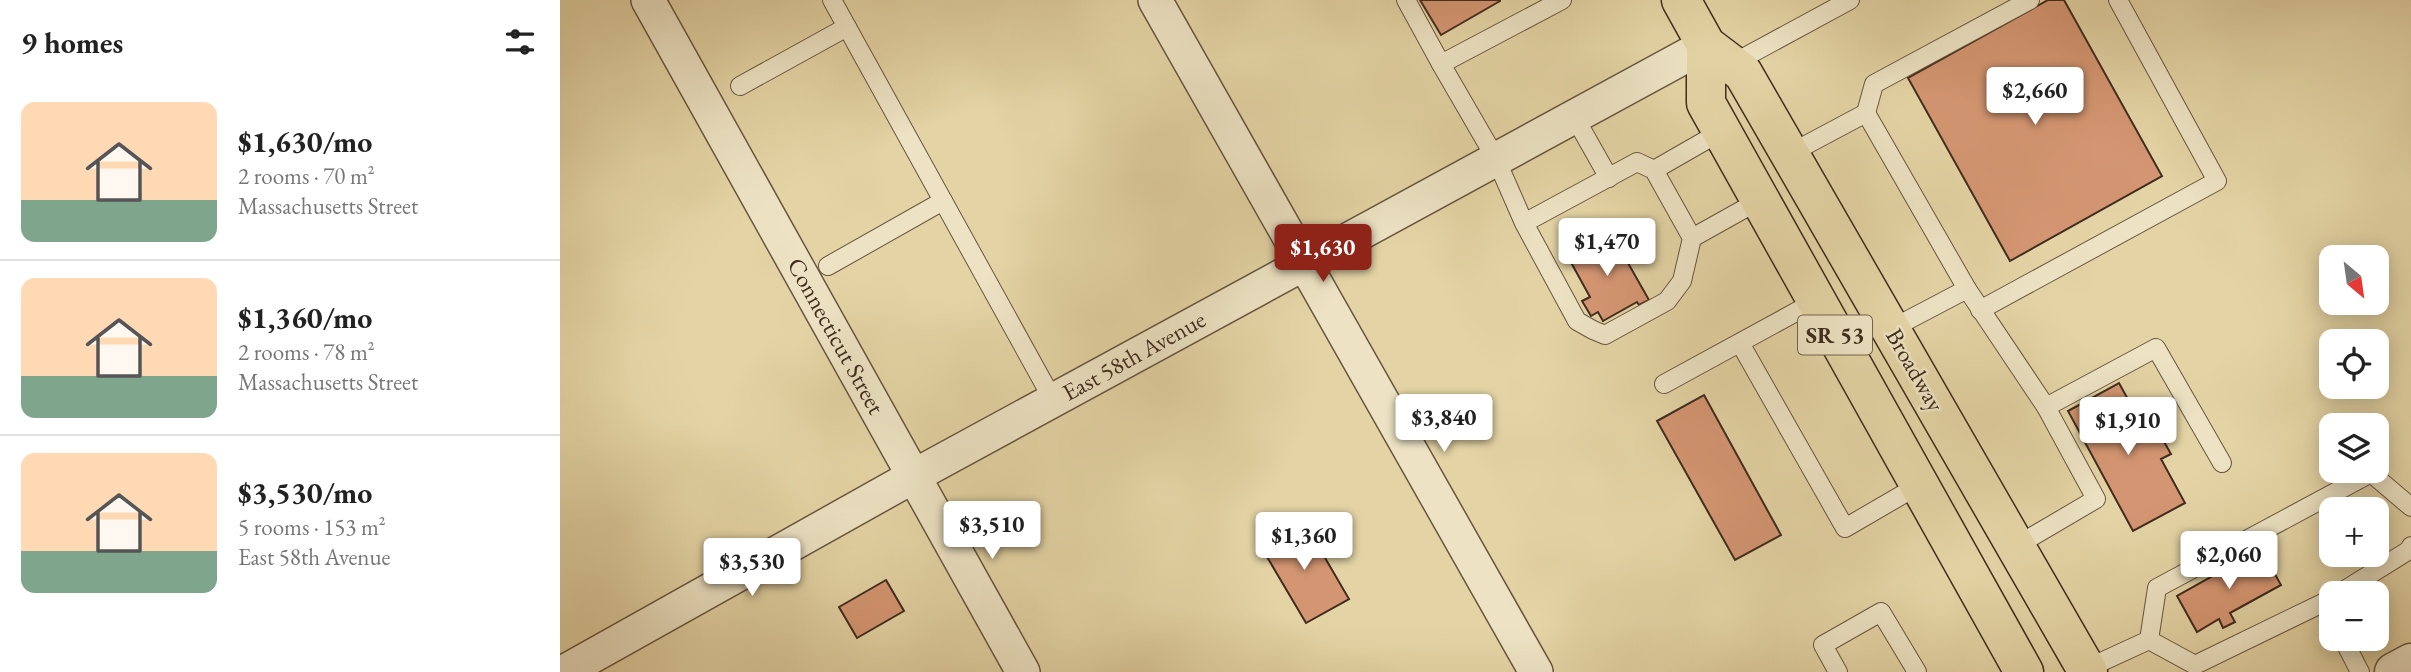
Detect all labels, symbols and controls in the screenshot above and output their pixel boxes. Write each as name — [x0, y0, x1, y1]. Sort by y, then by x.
text: 9 homes — [21, 23, 123, 62]
icon: filters — [501, 23, 539, 61]
pin: $2,660 — [1978, 68, 2092, 127]
text: $2,660 — [2003, 75, 2067, 105]
text: $1,630/mo — [238, 122, 372, 161]
icon: home — [77, 130, 161, 214]
text: 2 rooms · 70 m² — [238, 161, 375, 191]
text: Massachusetts Street — [238, 191, 418, 221]
pin: $1,470 — [1550, 218, 1664, 278]
pin: $1,630 — [1266, 224, 1380, 284]
text: $1,470 — [1575, 226, 1639, 256]
text: $1,630 — [1291, 232, 1355, 262]
north arrow — [2319, 245, 2389, 315]
map controls — [2319, 245, 2389, 651]
street label: Connecticut Street — [781, 252, 892, 420]
text: $1,360/mo — [238, 298, 372, 337]
street label: East 58th Avenue — [1057, 303, 1211, 408]
icon: home — [77, 306, 161, 390]
road number: SR 53 — [1798, 316, 1872, 354]
street label: Broadway — [1879, 323, 1952, 417]
button: locate — [2319, 329, 2389, 399]
text: 2 rooms · 78 m² — [238, 337, 375, 367]
text: Massachusetts Street — [238, 367, 418, 397]
pin: $3,840 — [1387, 394, 1501, 454]
pin: $1,910 — [2071, 398, 2185, 457]
text: $3,840 — [1412, 402, 1476, 432]
text: $1,910 — [2096, 405, 2160, 435]
button: layers — [2319, 413, 2389, 483]
text: $3,530/mo — [238, 473, 372, 512]
icon: home — [77, 481, 161, 565]
button: + — [2319, 497, 2389, 567]
pin: $3,510 — [935, 502, 1049, 561]
text: $3,510 — [960, 509, 1024, 539]
text: 5 rooms · 153 m² — [238, 512, 386, 542]
pin: $1,360 — [1247, 512, 1361, 572]
text: $1,360 — [1272, 520, 1336, 550]
pin: $2,060 — [2172, 532, 2286, 591]
pin: $3,530 — [695, 538, 809, 598]
text: $2,060 — [2197, 539, 2261, 569]
text: East 58th Avenue — [238, 542, 391, 572]
text: $3,530 — [720, 546, 784, 576]
button: − — [2319, 581, 2389, 651]

